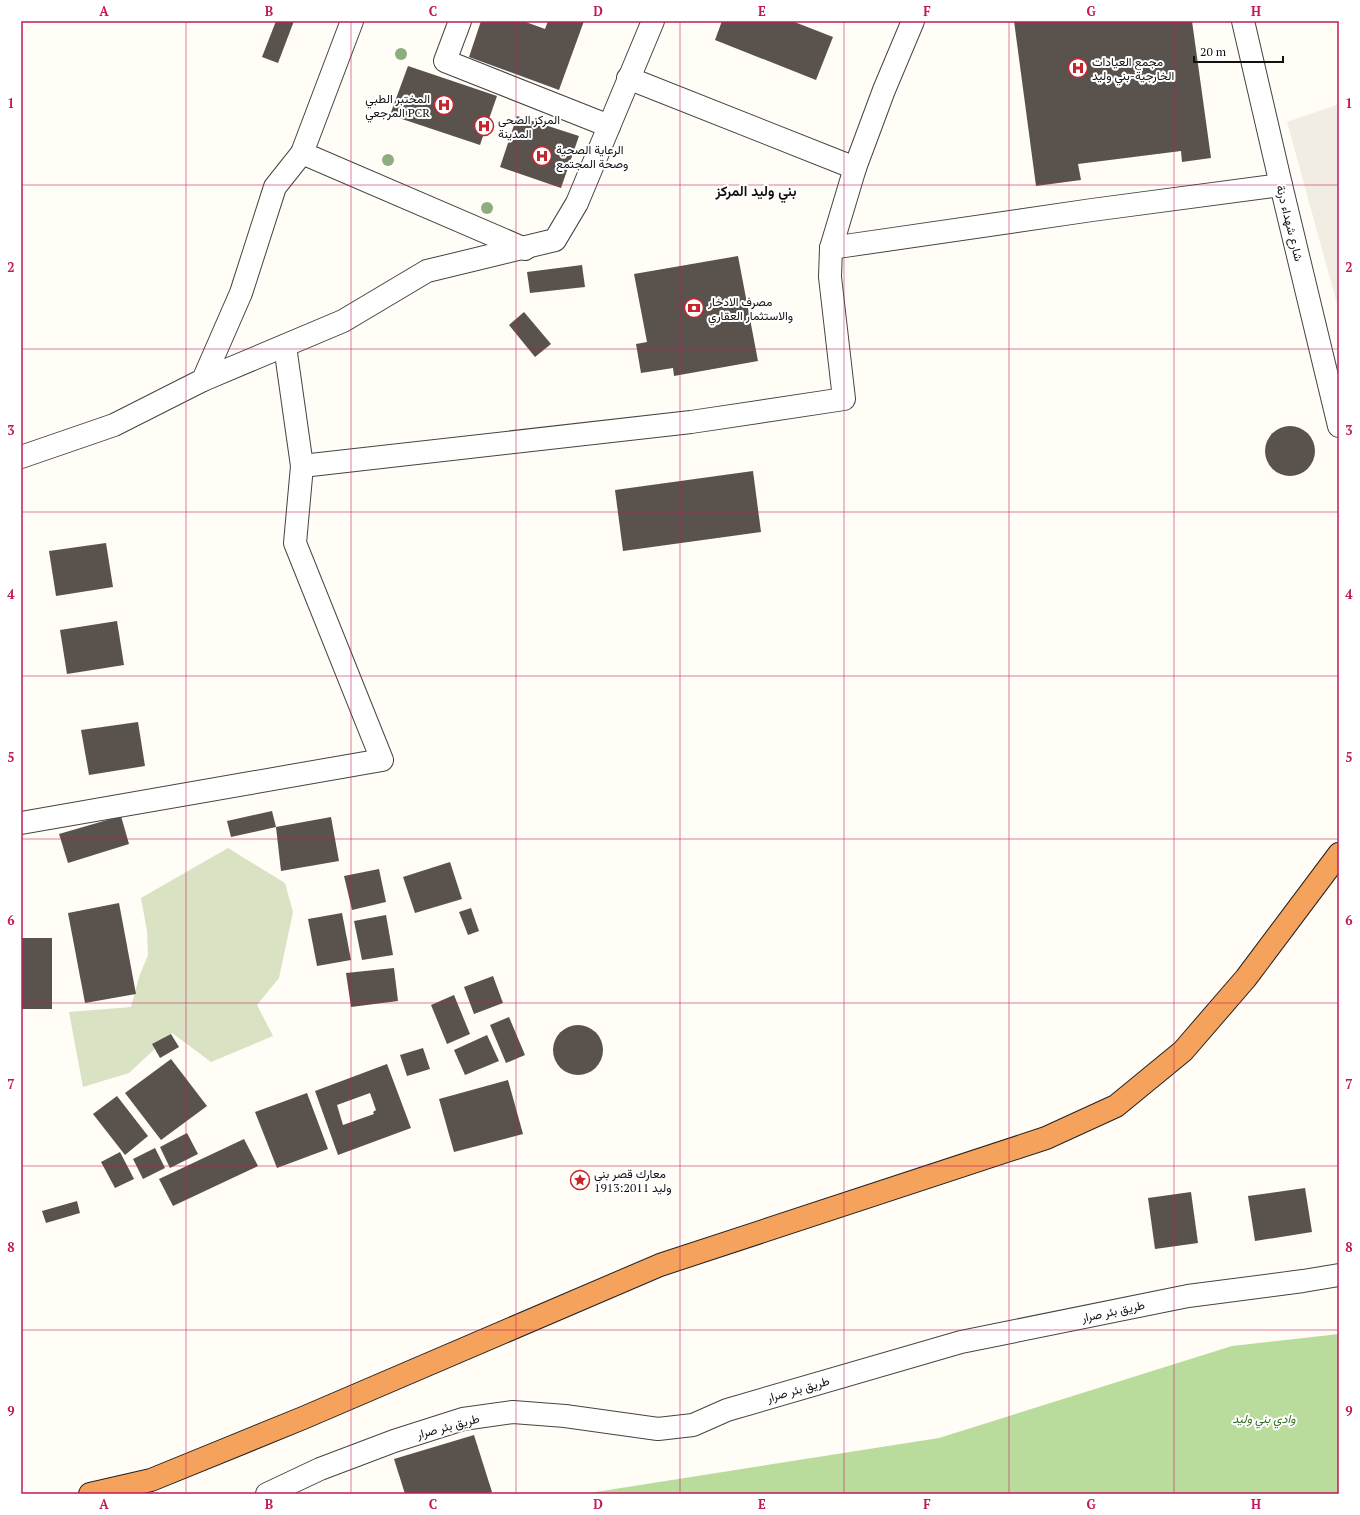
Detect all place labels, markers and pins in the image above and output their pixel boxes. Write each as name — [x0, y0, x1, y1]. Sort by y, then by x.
place label: مجمع العيادات الخارجية-بني وليد — [1092, 54, 1174, 86]
hospital icon: مجمع العيادات الخارجية-بني وليد — [1067, 57, 1089, 79]
place label: المختبر الطبي المرجعي PCR — [365, 91, 430, 123]
hospital icon: المختبر الطبي المرجعي PCR — [433, 94, 455, 116]
place label: المركز الصحي المدينة — [498, 112, 560, 141]
hospital icon: المركز الصحي المدينة — [473, 115, 495, 137]
place label: الرعاية الصحية وصحة المجتمع — [556, 142, 628, 173]
hospital icon: الرعاية الصحية وصحة المجتمع — [531, 145, 553, 167]
place label: مصرف الادخار والاستثمار العقاري — [707, 294, 793, 326]
bank icon: مصرف الادخار والاستثمار العقاري — [683, 297, 705, 319]
place label: معارك قصر بني وليد 1913:2011 — [594, 1166, 672, 1196]
place icon: معارك قصر بني وليد 1913:2011 — [569, 1169, 591, 1191]

